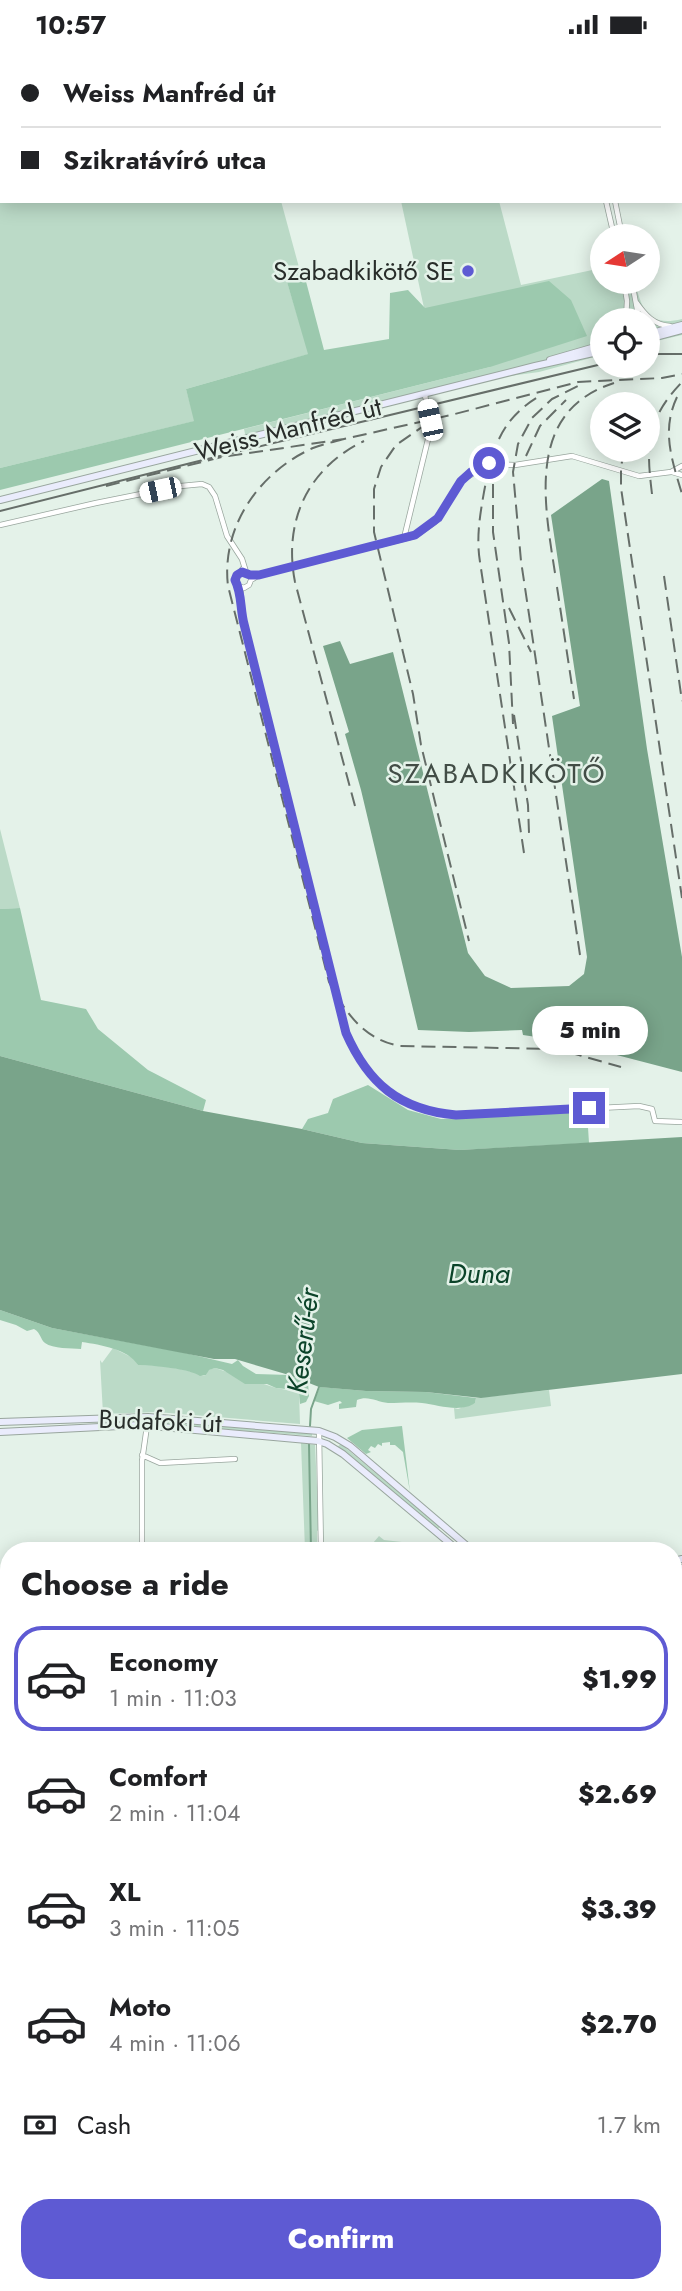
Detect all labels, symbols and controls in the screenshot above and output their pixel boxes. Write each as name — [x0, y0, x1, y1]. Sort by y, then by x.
text: 10:57 — [35, 6, 106, 44]
text: Weiss Manfréd út — [63, 74, 276, 112]
text: Szikratávíró utca — [63, 141, 266, 179]
north arrow — [590, 224, 660, 294]
map controls — [590, 224, 660, 462]
place label: Szabadkikötő SE — [273, 252, 454, 290]
marker: Szabadkikötő SE — [460, 263, 476, 279]
button: locate — [590, 308, 660, 378]
street label: Weiss Manfréd út — [190, 387, 386, 471]
button: layers — [590, 392, 660, 462]
car — [416, 397, 445, 443]
route start — [473, 447, 505, 479]
car — [138, 475, 183, 505]
district label: SZABADKIKÖTŐ — [387, 753, 607, 794]
callout: 5 min — [531, 1007, 647, 1055]
text: 5 min — [559, 1013, 621, 1047]
route end — [573, 1092, 605, 1124]
water label: Duna — [448, 1253, 511, 1294]
water label: Keserű-ér — [276, 1284, 330, 1396]
street label: Budafoki út — [98, 1400, 223, 1442]
text: Choose a ride — [21, 1561, 229, 1607]
text: Economy — [109, 1643, 218, 1681]
icon: car — [25, 1647, 88, 1710]
text: $1.99 — [582, 1660, 657, 1698]
text: 1 min · 11:03 — [109, 1681, 237, 1715]
text: Comfort — [109, 1758, 207, 1796]
icon: car — [25, 1762, 88, 1825]
text: $2.69 — [578, 1775, 657, 1813]
text: 2 min · 11:04 — [109, 1796, 241, 1830]
text: XL — [109, 1873, 141, 1911]
icon: car — [25, 1877, 88, 1940]
text: $3.39 — [581, 1890, 657, 1928]
text: 3 min · 11:05 — [109, 1911, 240, 1945]
text: Moto — [109, 1988, 171, 2026]
icon: car — [25, 1992, 88, 2055]
text: $2.70 — [580, 2005, 657, 2043]
text: 4 min · 11:06 — [109, 2026, 241, 2060]
icon: cash — [21, 2106, 59, 2144]
text: Cash — [77, 2106, 131, 2144]
text: 1.7 km — [597, 2108, 661, 2142]
button: Confirm — [21, 2199, 661, 2279]

